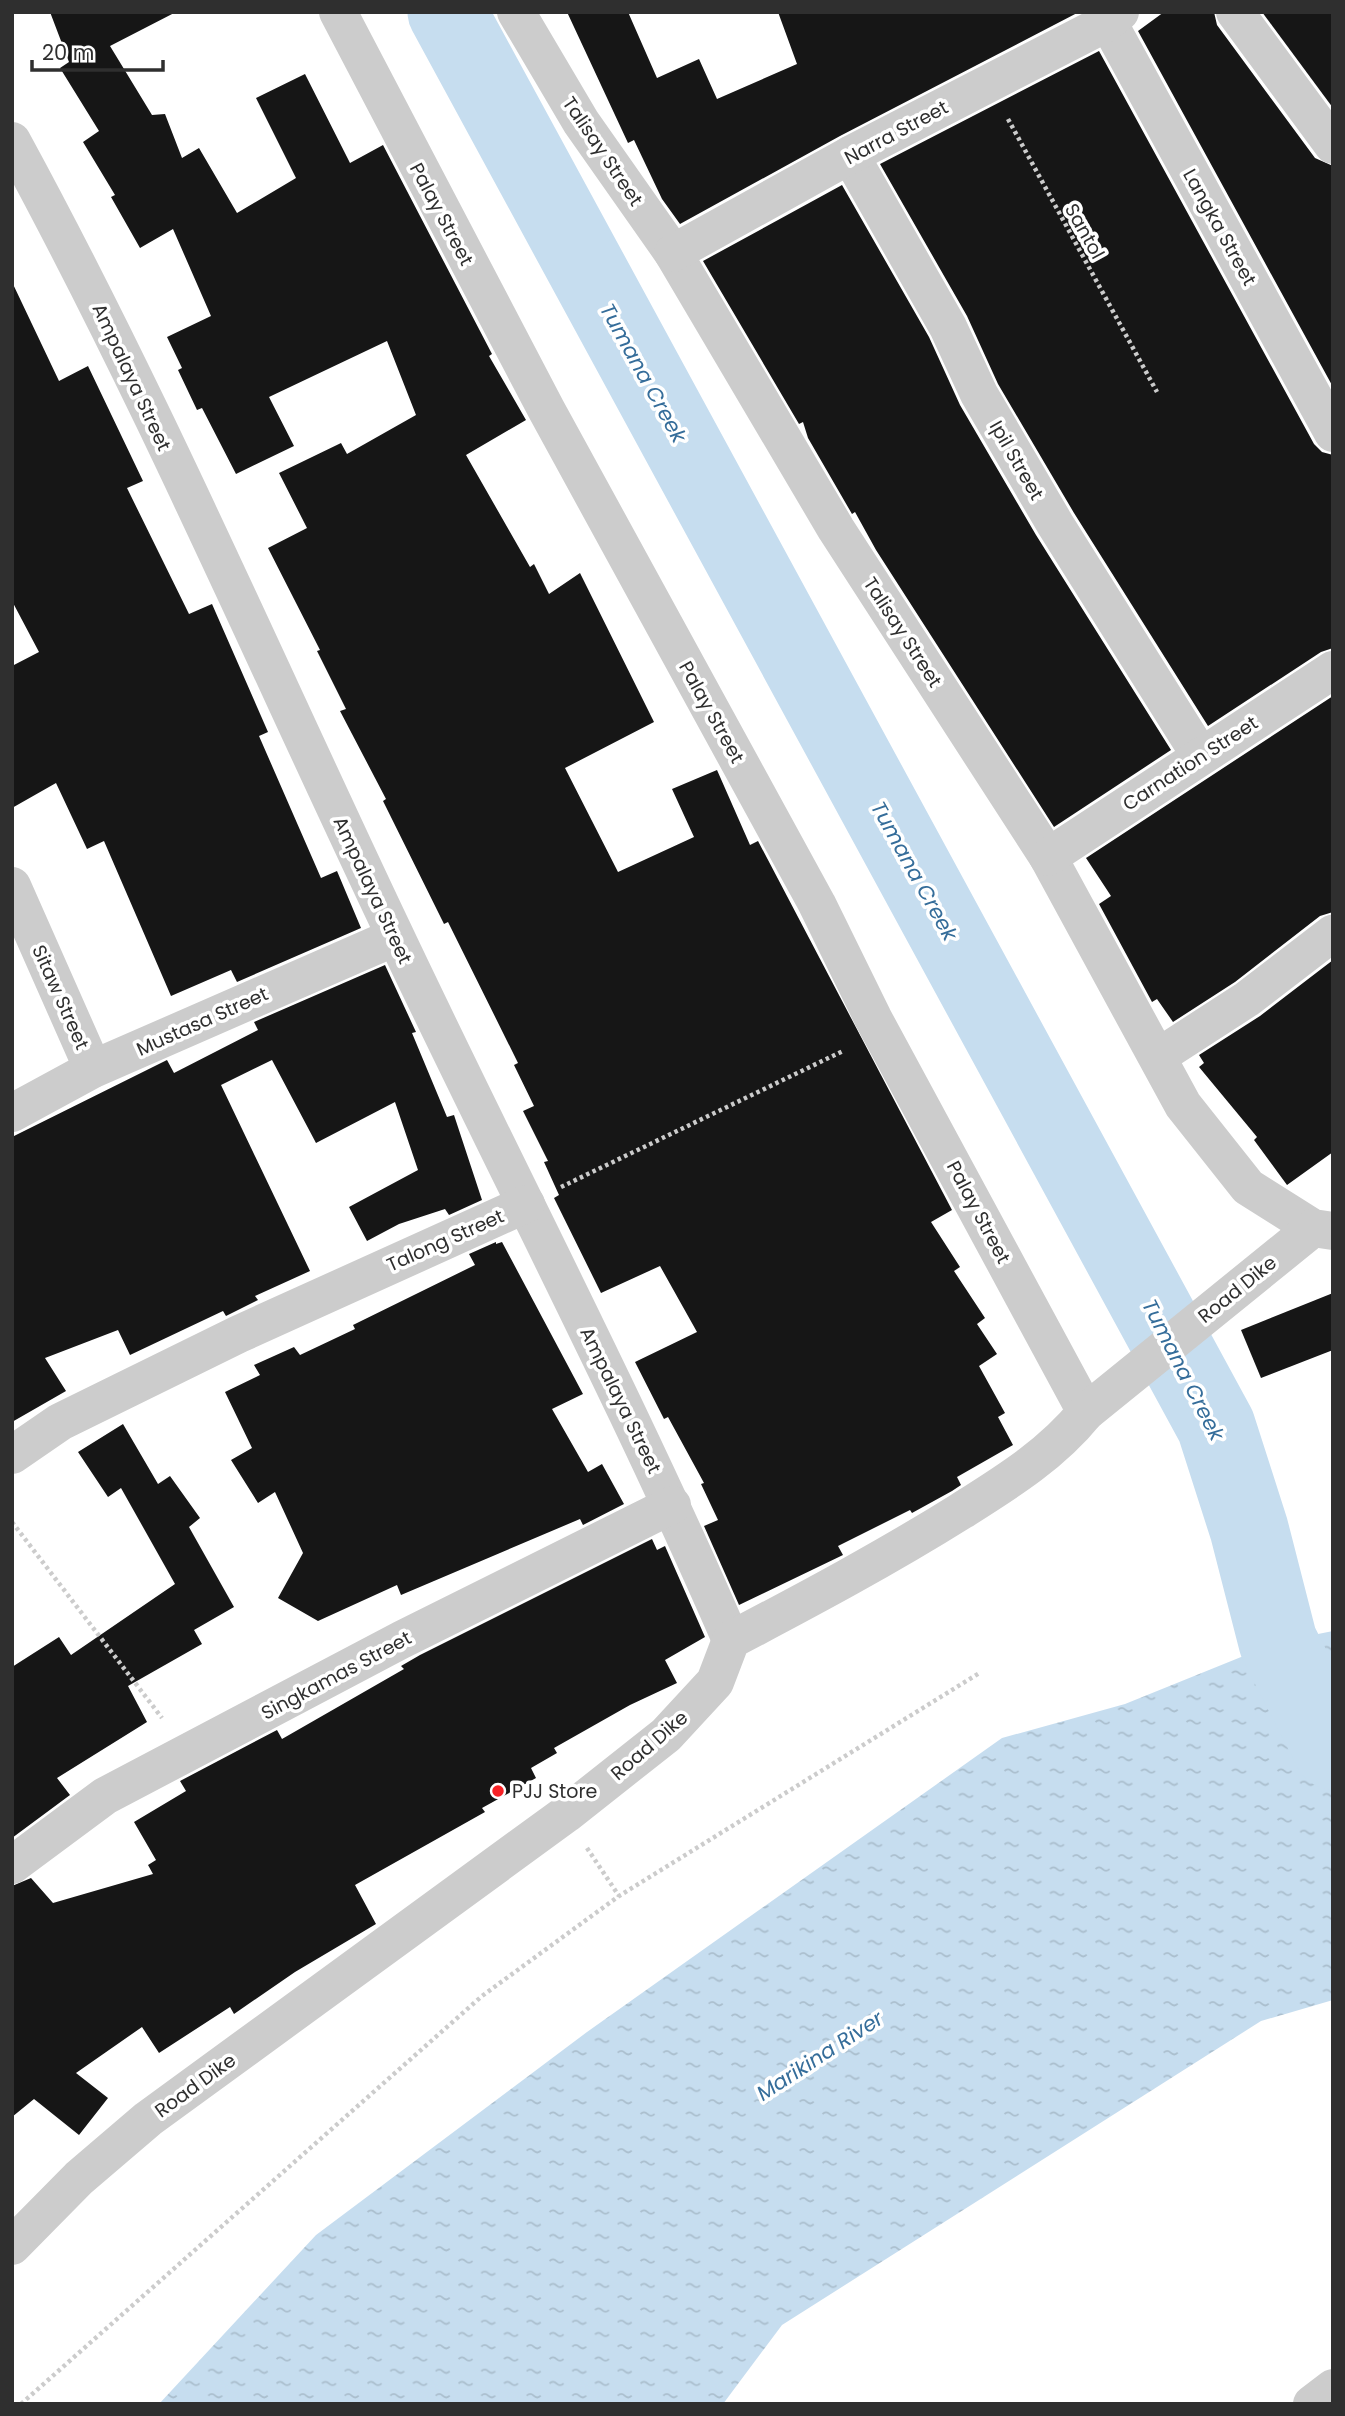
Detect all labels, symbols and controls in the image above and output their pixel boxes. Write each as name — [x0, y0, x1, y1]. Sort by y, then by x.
scale bar — [32, 28, 163, 72]
text: 20 m — [42, 38, 95, 67]
street label: Talisay Street — [556, 91, 649, 211]
street label: Narra Street — [840, 94, 953, 171]
street label: Palay Street — [403, 158, 480, 270]
street label: Langka Street — [1176, 164, 1263, 290]
street label: Santol — [1058, 198, 1111, 264]
water label: Tumana Creek — [593, 298, 694, 449]
street label: Ampalaya Street — [86, 299, 178, 455]
street label: Ipil Street — [983, 416, 1050, 505]
street label: Talisay Street — [857, 572, 948, 693]
street label: Palay Street — [672, 656, 751, 768]
street label: Carnation Street — [1117, 710, 1263, 817]
water label: Tumana Creek — [864, 796, 965, 947]
street label: Ampalaya Street — [327, 812, 419, 968]
street label: Sitaw Street — [25, 941, 96, 1054]
street label: Mustasa Street — [132, 980, 272, 1063]
street label: Palay Street — [940, 1156, 1017, 1268]
street label: Talong Street — [382, 1203, 508, 1278]
street label: Road Dike — [1192, 1249, 1282, 1330]
water label: Tumana Creek — [1135, 1294, 1232, 1447]
street label: Ampalaya Street — [573, 1322, 668, 1478]
street label: Singkamas Street — [256, 1624, 416, 1726]
street label: Road Dike — [605, 1704, 694, 1786]
place label: PJJ Store — [512, 1778, 597, 1805]
marker: PJJ Store — [490, 1783, 506, 1799]
water label: Marikina River — [751, 2003, 890, 2107]
street label: Road Dike — [149, 2047, 241, 2124]

